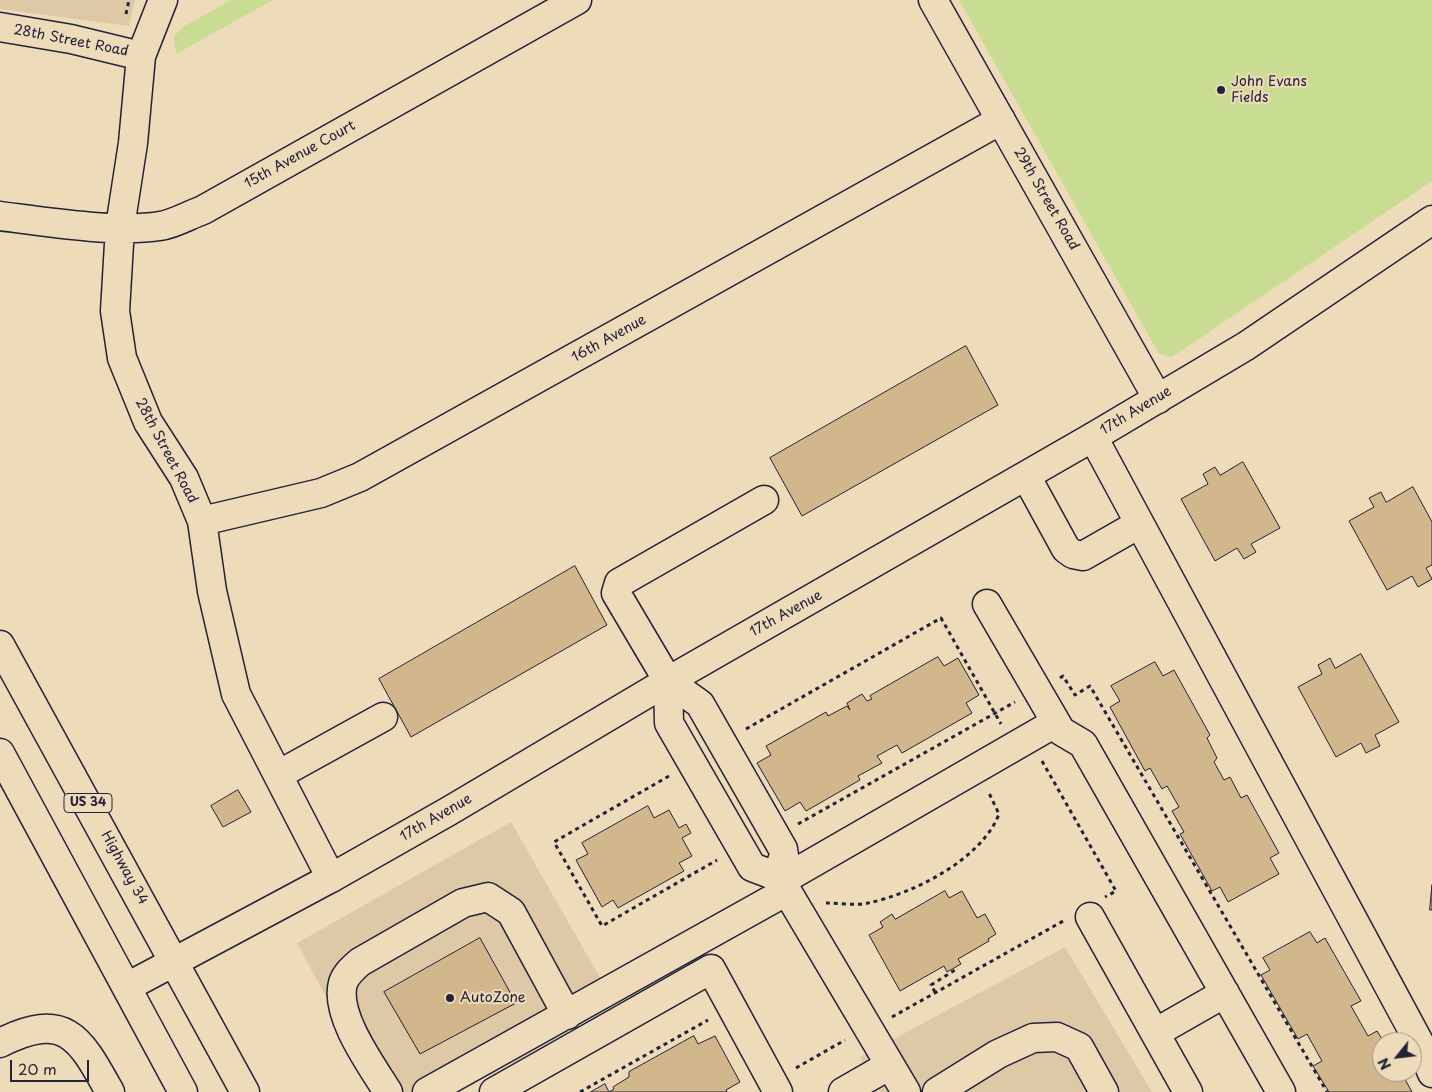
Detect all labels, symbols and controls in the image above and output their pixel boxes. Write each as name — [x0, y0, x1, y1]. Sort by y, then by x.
street label: 28th Street Road — [12, 22, 130, 60]
place label: John Evans Fields — [1231, 74, 1307, 106]
marker: John Evans Fields — [1215, 84, 1227, 96]
street label: 15th Avenue Court — [242, 118, 358, 192]
street label: 29th Street Road — [1010, 145, 1082, 253]
street label: 16th Avenue — [569, 312, 649, 366]
street label: 17th Avenue — [1097, 383, 1175, 439]
street label: 28th Street Road — [131, 396, 201, 506]
street label: 17th Avenue — [747, 587, 825, 641]
street label: 17th Avenue — [397, 791, 475, 845]
road number: US 34 — [64, 794, 112, 812]
street label: Highway 34 — [97, 828, 151, 908]
place label: AutoZone — [460, 990, 526, 1006]
marker: AutoZone — [444, 992, 456, 1004]
north arrow — [1372, 1032, 1422, 1082]
scale bar — [12, 1050, 91, 1082]
text: N — [1372, 1054, 1396, 1074]
text: 20 m — [18, 1057, 57, 1080]

